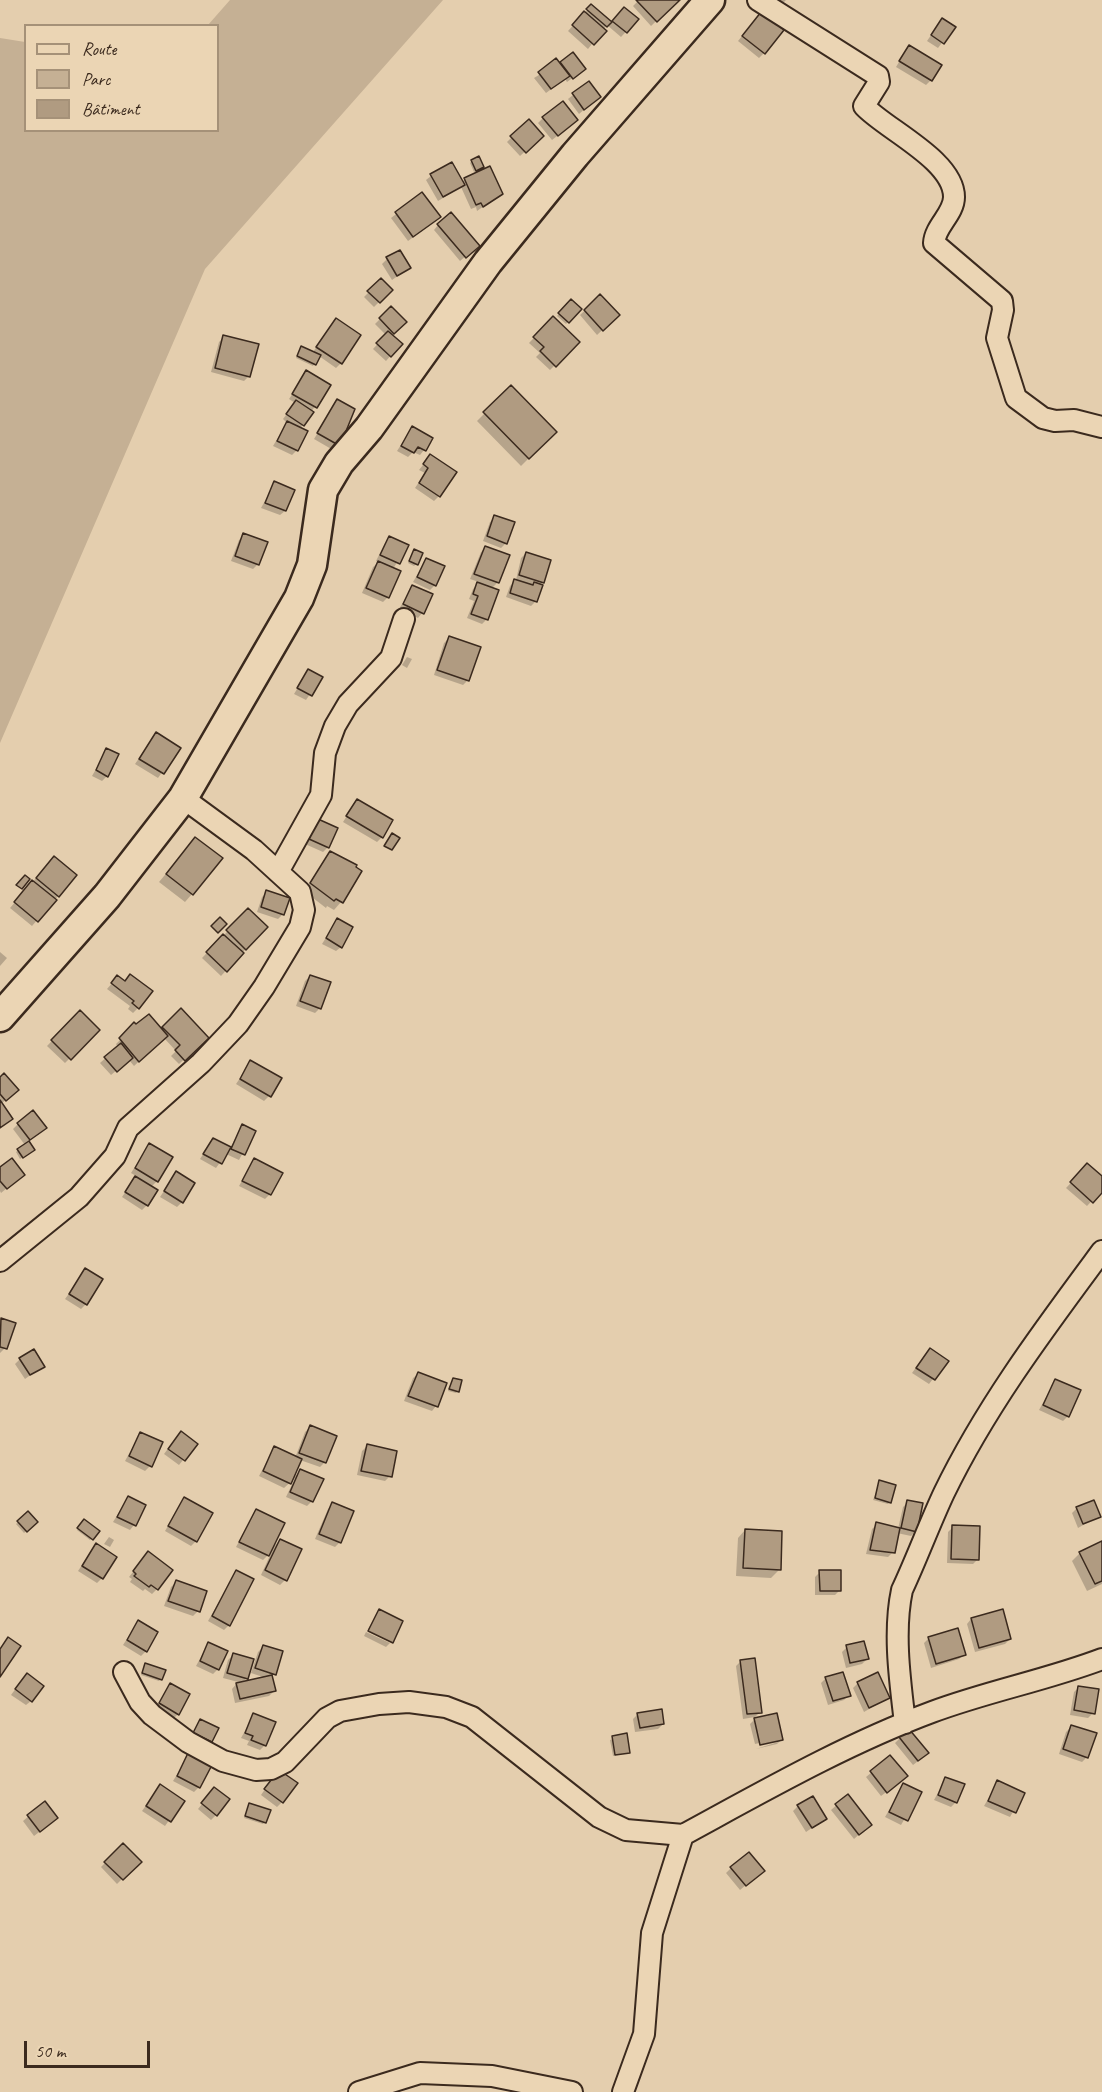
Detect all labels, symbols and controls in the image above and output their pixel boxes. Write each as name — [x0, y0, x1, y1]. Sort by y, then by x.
legend — [24, 24, 219, 132]
text: Route — [82, 38, 116, 60]
text: Parc — [82, 68, 110, 90]
text: Bâtiment — [82, 98, 140, 120]
scale bar — [27, 2029, 153, 2067]
text: 50 m — [35, 2040, 66, 2062]

